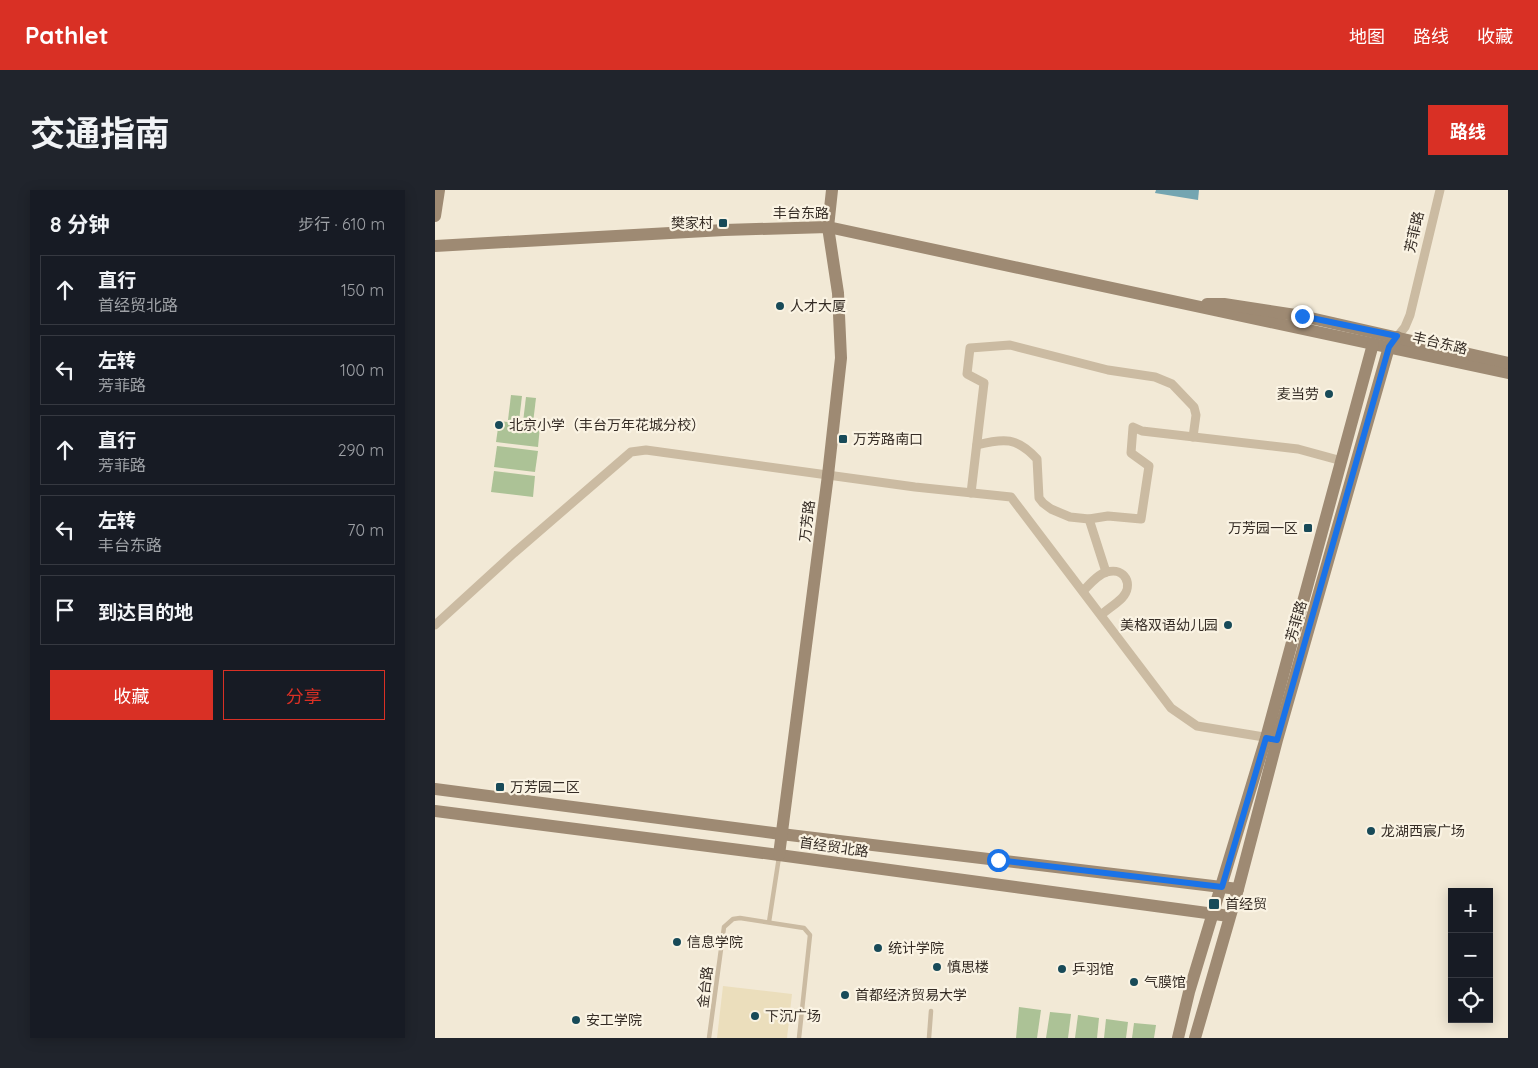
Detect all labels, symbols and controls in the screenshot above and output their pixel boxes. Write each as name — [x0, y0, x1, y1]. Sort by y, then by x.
text: Pathlet — [25, 20, 109, 50]
text: 地图 — [1349, 25, 1385, 48]
text: 路线 — [1413, 25, 1449, 48]
text: 收藏 — [1477, 25, 1513, 48]
button: 路线 — [1428, 105, 1508, 155]
text: 交通指南 — [30, 111, 170, 155]
street label: 丰台东路 — [773, 204, 829, 222]
street label: 芳菲路 — [1401, 210, 1427, 254]
text: 8 分钟 — [50, 211, 109, 237]
text: 步行 · 610 m — [298, 214, 385, 234]
place label: 樊家村 — [671, 214, 713, 232]
marker: 樊家村 — [717, 217, 729, 229]
text: 直行 — [98, 268, 136, 292]
icon: ahead — [51, 276, 79, 304]
text: 150 m — [341, 280, 384, 300]
text: 首经贸北路 — [98, 295, 178, 315]
place label: 人才大厦 — [790, 297, 846, 315]
marker: 人才大厦 — [774, 300, 786, 312]
route end — [1291, 305, 1314, 328]
street label: 丰台东路 — [1411, 328, 1469, 358]
text: 左转 — [98, 348, 136, 372]
icon: left — [51, 356, 79, 384]
text: 100 m — [340, 360, 384, 380]
text: 芳菲路 — [98, 375, 146, 395]
place label: 麦当劳 — [1277, 385, 1319, 403]
marker: 麦当劳 — [1323, 388, 1335, 400]
place label: 北京小学（丰台万年花城分校） — [509, 416, 705, 434]
marker: 北京小学（丰台万年花城分校） — [493, 419, 505, 431]
text: 直行 — [98, 428, 136, 452]
place label: 万芳路南口 — [853, 430, 923, 448]
marker: 万芳路南口 — [837, 433, 849, 445]
icon: ahead — [51, 436, 79, 464]
text: 290 m — [338, 440, 384, 460]
text: 芳菲路 — [98, 455, 146, 475]
street label: 万芳路 — [796, 499, 818, 543]
text: 左转 — [98, 508, 136, 532]
icon: left — [51, 516, 79, 544]
place label: 万芳园一区 — [1228, 519, 1298, 537]
text: 70 m — [347, 520, 384, 540]
marker: 万芳园一区 — [1302, 522, 1314, 534]
text: 丰台东路 — [98, 535, 162, 555]
icon: arrive — [51, 596, 79, 624]
street label: 芳菲路 — [1282, 598, 1310, 644]
text: 到达目的地 — [98, 600, 193, 624]
place label: 美格双语幼儿园 — [1120, 616, 1218, 634]
marker: 美格双语幼儿园 — [1222, 619, 1234, 631]
button: 收藏 — [50, 670, 213, 720]
button: 分享 — [223, 670, 385, 720]
place label: 万芳园二区 — [510, 778, 580, 796]
marker: 万芳园二区 — [494, 781, 506, 793]
place label: 龙湖西宸广场 — [1381, 822, 1465, 840]
marker: 龙湖西宸广场 — [1365, 825, 1377, 837]
street label: 首经贸北路 — [798, 833, 870, 861]
route start — [987, 849, 1010, 872]
map controls — [1448, 888, 1493, 1023]
button: + — [1448, 888, 1493, 933]
place label: 首经贸 — [1225, 895, 1267, 913]
marker: 首经贸 — [1207, 897, 1221, 911]
place label: 信息学院 — [687, 933, 743, 951]
button: − — [1448, 933, 1493, 978]
marker: 信息学院 — [671, 936, 683, 948]
place label: 统计学院 — [888, 939, 944, 957]
marker: 统计学院 — [872, 942, 884, 954]
place label: 慎思楼 — [947, 958, 989, 976]
place label: 乒羽馆 — [1072, 960, 1114, 978]
marker: 慎思楼 — [931, 961, 943, 973]
marker: 乒羽馆 — [1056, 963, 1068, 975]
street label: 金台路 — [694, 965, 716, 1009]
place label: 气膜馆 — [1144, 973, 1186, 991]
marker: 气膜馆 — [1128, 976, 1140, 988]
button: locate — [1448, 978, 1493, 1023]
place label: 首都经济贸易大学 — [855, 986, 967, 1004]
marker: 首都经济贸易大学 — [839, 989, 851, 1001]
place label: 下沉广场 — [765, 1007, 821, 1025]
marker: 下沉广场 — [749, 1010, 761, 1022]
place label: 安工学院 — [586, 1011, 642, 1029]
marker: 安工学院 — [570, 1014, 582, 1026]

